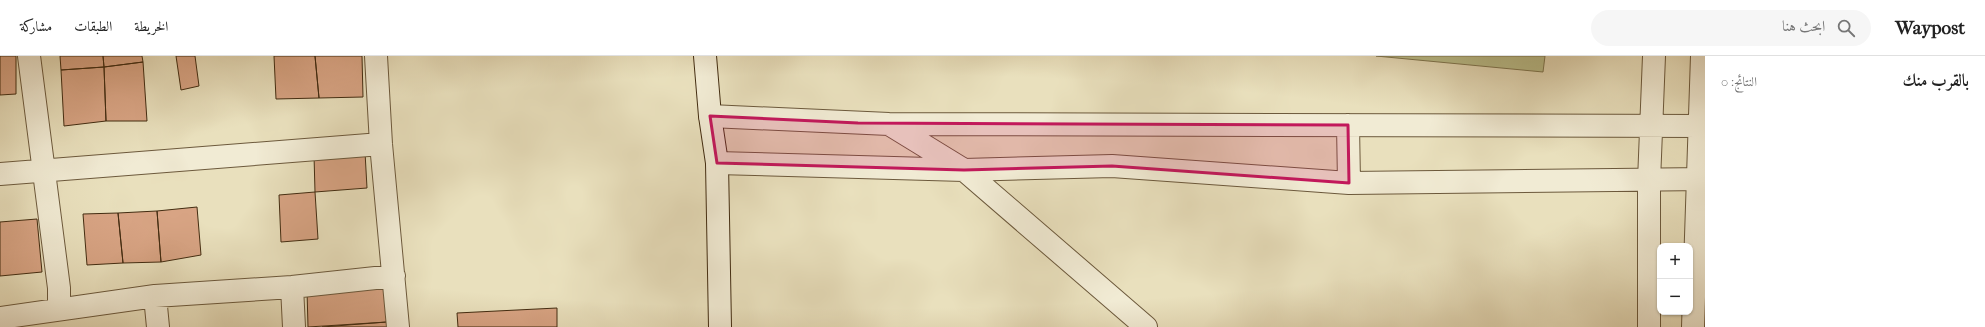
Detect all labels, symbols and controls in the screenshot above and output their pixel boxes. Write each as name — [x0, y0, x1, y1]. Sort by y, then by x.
search box — [1591, 10, 1871, 46]
text: ابحث هنا — [1782, 17, 1825, 35]
icon: search — [1835, 17, 1857, 39]
text: Waypost — [1895, 17, 1965, 39]
text: مشاركة — [20, 18, 52, 35]
text: الطبقات — [74, 18, 112, 35]
text: الخريطة — [134, 18, 168, 35]
text: بالقرب منك — [1903, 70, 1969, 90]
text: النتائج: 0 — [1721, 74, 1757, 89]
map controls — [1657, 243, 1693, 315]
button: + — [1657, 243, 1693, 279]
button: − — [1657, 279, 1693, 315]

